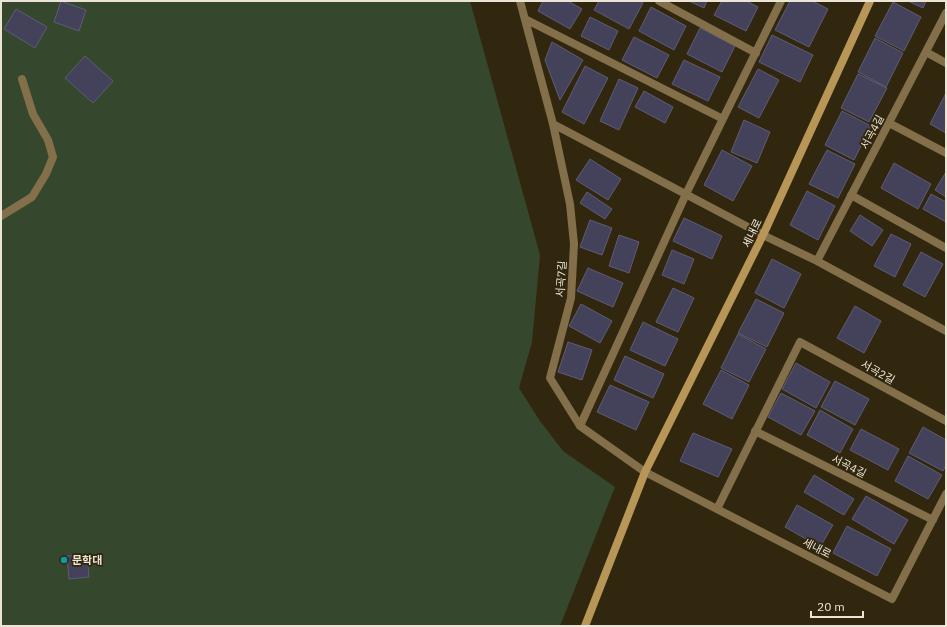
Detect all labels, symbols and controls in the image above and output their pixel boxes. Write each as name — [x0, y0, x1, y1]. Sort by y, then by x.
street label: 서곡4길 — [857, 112, 887, 152]
street label: 세내로 — [739, 216, 765, 250]
street label: 서곡7길 — [553, 260, 569, 298]
street label: 서곡2길 — [858, 357, 898, 387]
street label: 서곡4길 — [829, 451, 869, 481]
street label: 세내로 — [800, 535, 834, 561]
place label: 문학대 — [72, 553, 102, 567]
marker: 문학대 — [59, 555, 69, 565]
scale bar — [811, 593, 863, 619]
text: 20 m — [817, 599, 845, 614]

